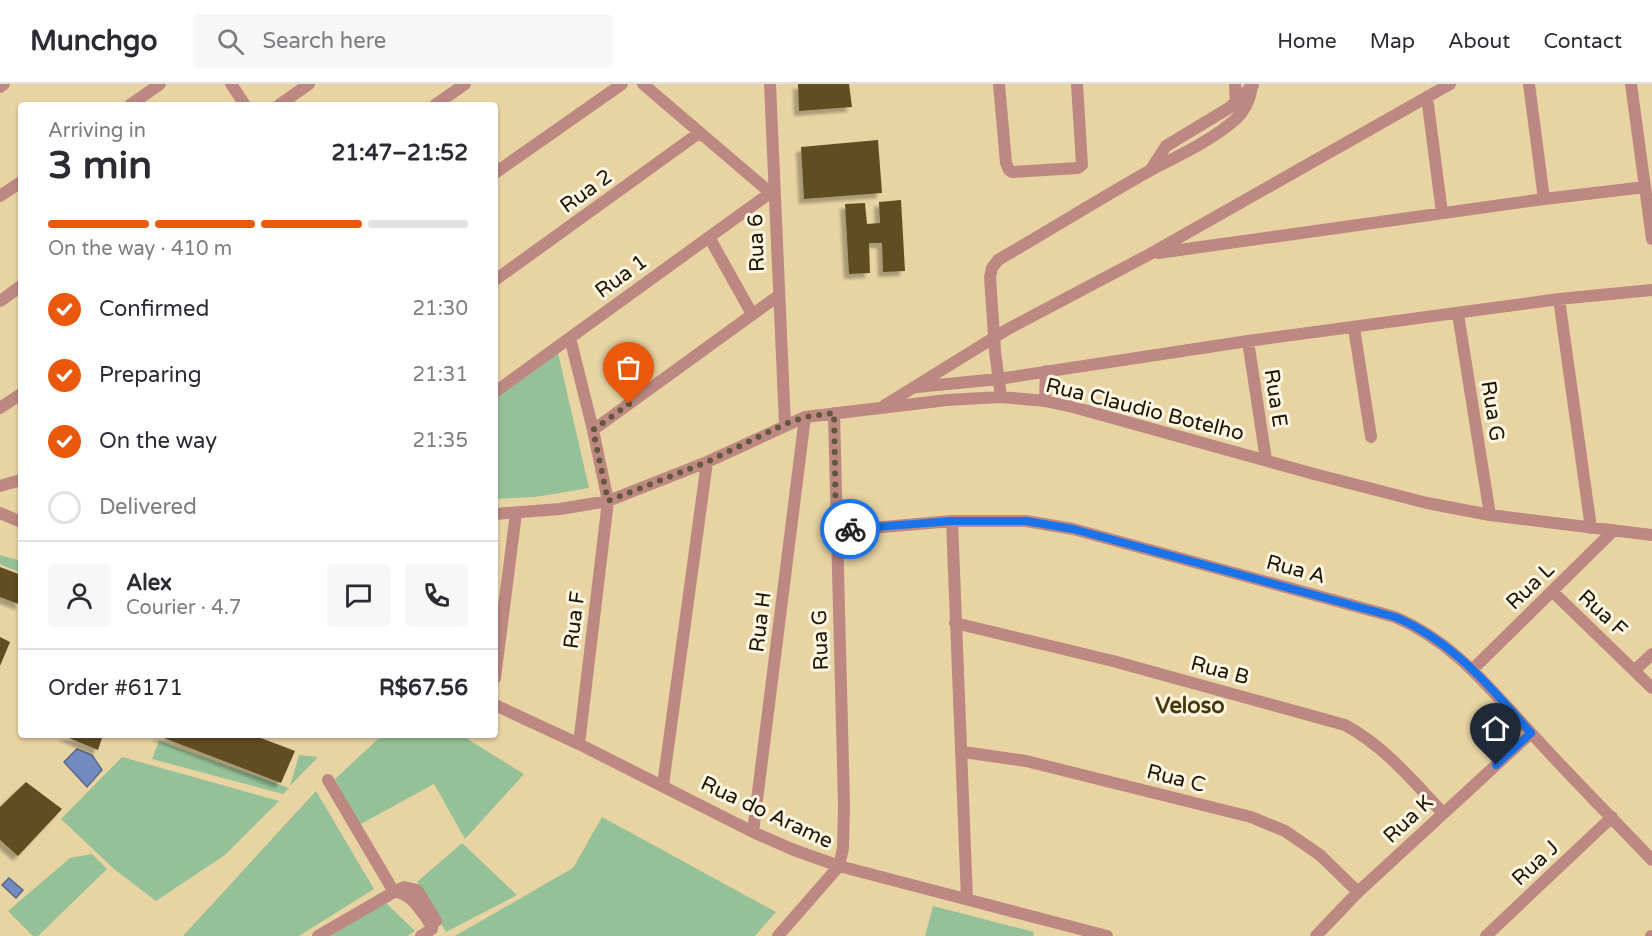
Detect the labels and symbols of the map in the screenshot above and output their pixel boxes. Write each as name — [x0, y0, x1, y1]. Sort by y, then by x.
street label: Rua 2 — [555, 164, 617, 219]
street label: Rua 6 — [743, 213, 770, 273]
street label: Rua 1 — [590, 249, 652, 304]
pin — [603, 342, 654, 404]
street label: Rua E — [1259, 367, 1292, 429]
street label: Rua Claudio Botelho — [1043, 373, 1247, 446]
street label: Rua G — [1475, 379, 1510, 443]
courier — [820, 499, 880, 559]
street label: Rua A — [1263, 550, 1328, 589]
street label: Rua L — [1501, 558, 1560, 615]
street label: Rua F — [1573, 585, 1632, 642]
street label: Rua F — [559, 590, 590, 650]
street label: Rua H — [744, 590, 777, 654]
street label: Rua G — [807, 609, 834, 671]
street label: Rua B — [1188, 651, 1252, 690]
district label: Veloso — [1155, 693, 1225, 719]
pin — [1470, 703, 1521, 765]
street label: Rua C — [1144, 759, 1208, 798]
street label: Rua do Arame — [697, 771, 837, 854]
street label: Rua K — [1378, 790, 1438, 849]
street label: Rua J — [1507, 836, 1564, 891]

